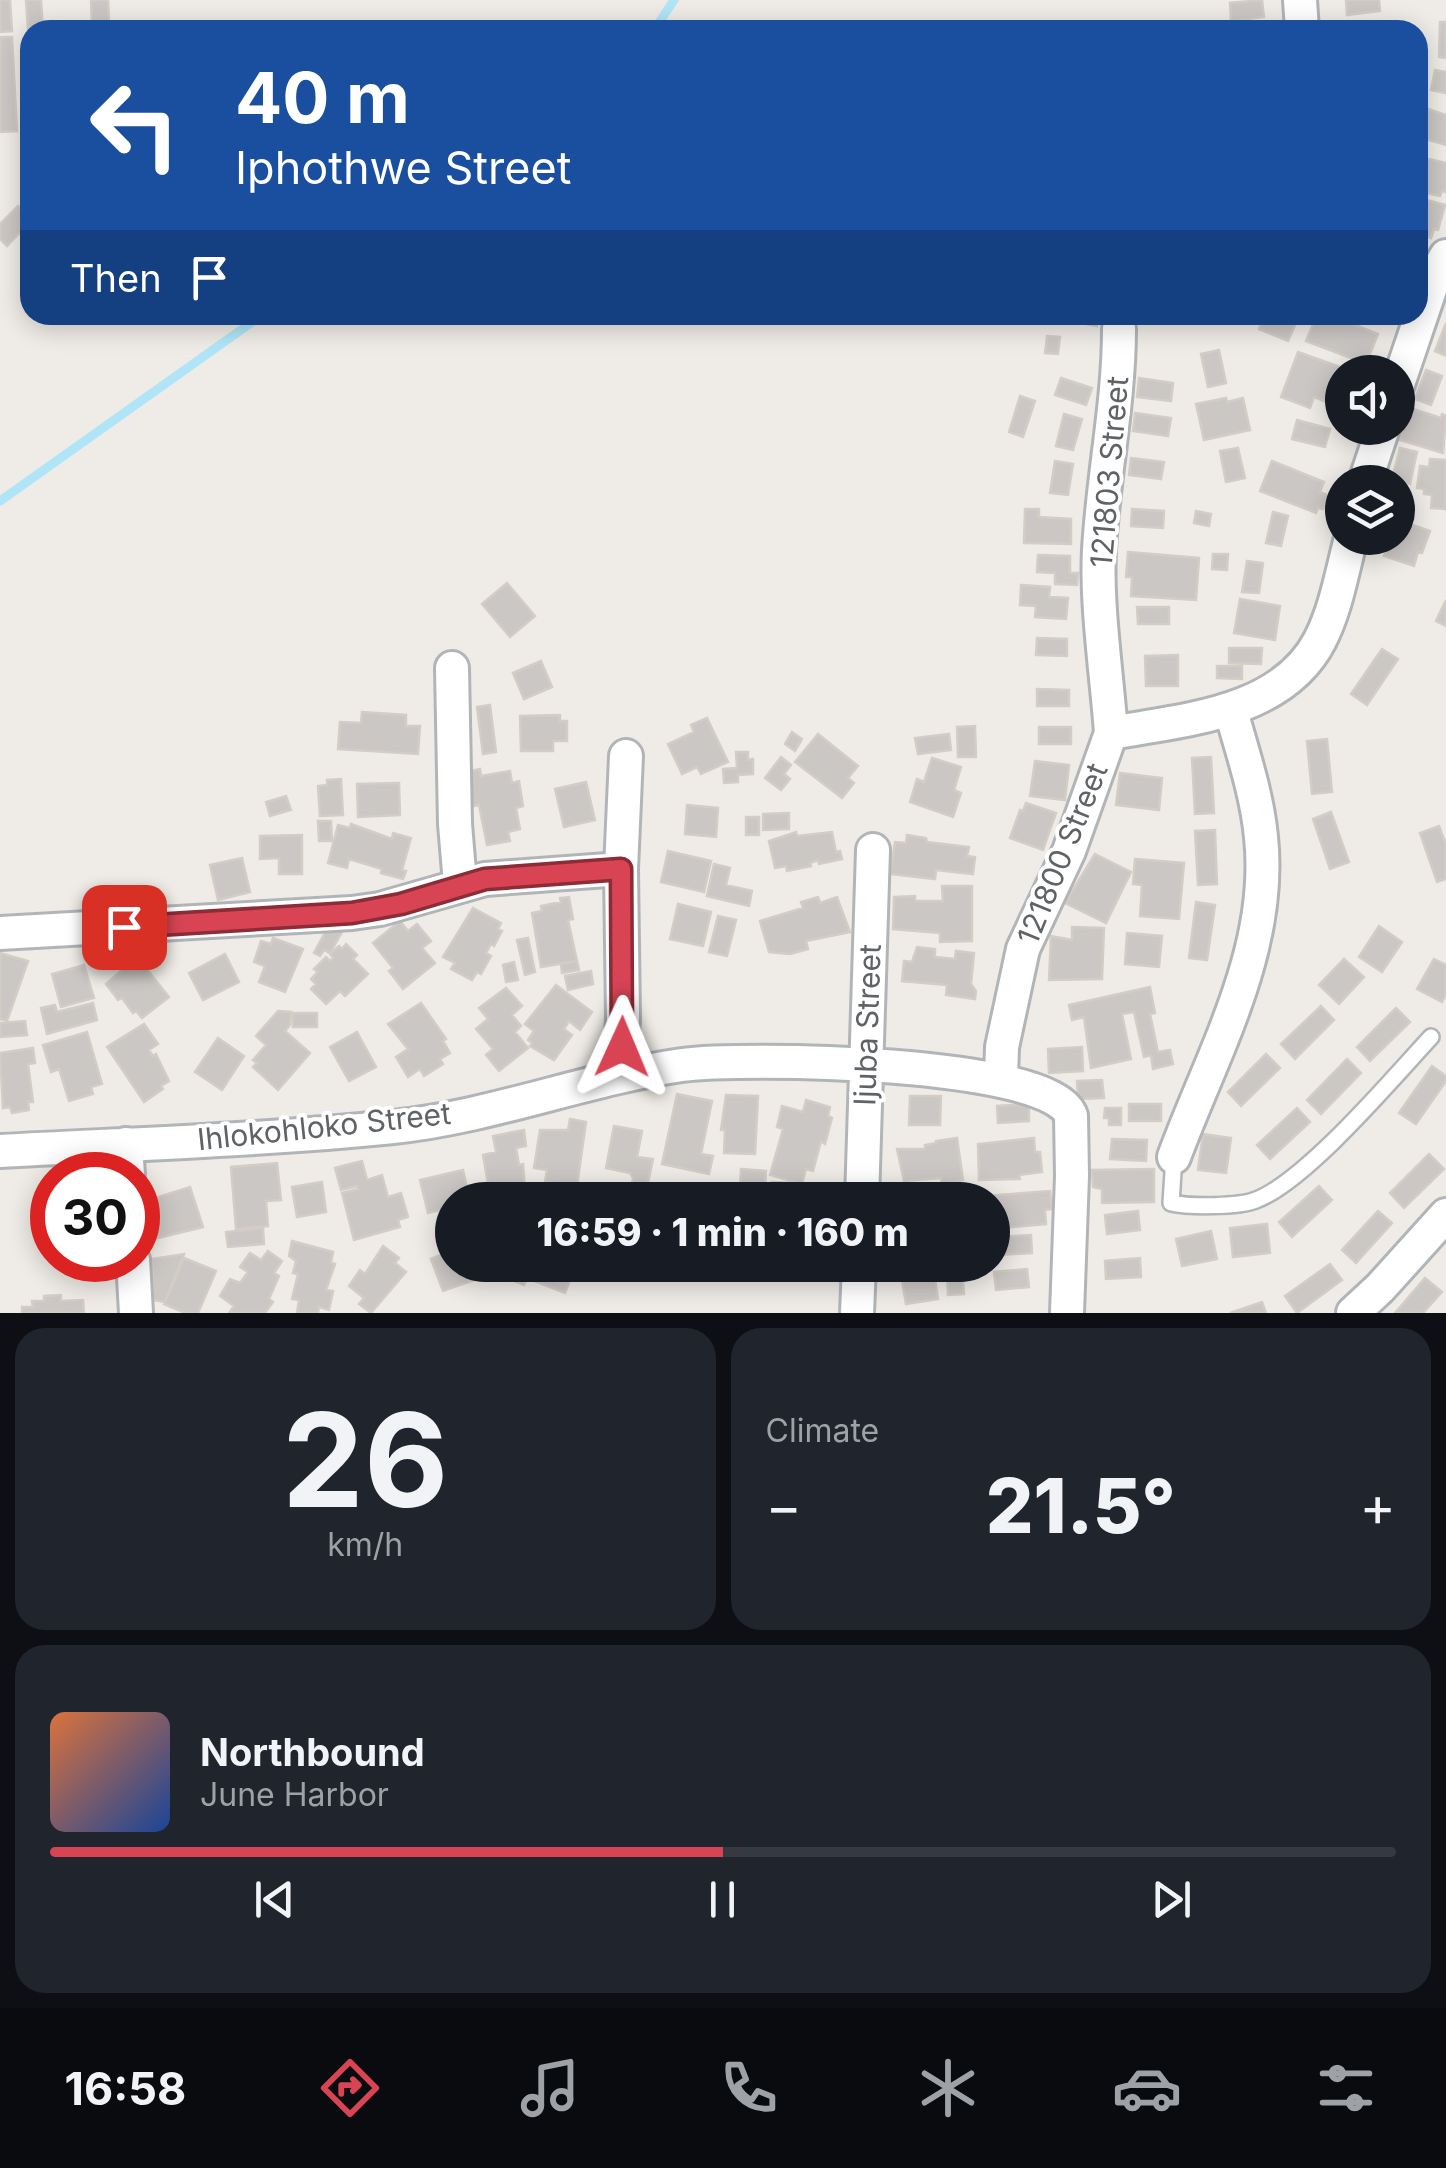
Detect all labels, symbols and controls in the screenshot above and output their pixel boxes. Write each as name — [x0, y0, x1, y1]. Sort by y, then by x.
text: 40 m — [235, 55, 410, 140]
icon: left — [70, 60, 200, 190]
text: Iphothwe Street — [235, 140, 571, 195]
icon: arrive — [182, 250, 237, 305]
text: Then — [70, 255, 162, 301]
map controls — [1325, 355, 1415, 555]
button: sound — [1325, 355, 1415, 445]
street label: 121803 Street — [1083, 375, 1135, 569]
button: layers — [1325, 465, 1415, 555]
street label: 121800 Street — [1009, 758, 1115, 949]
pin — [82, 885, 167, 970]
icon: arrive — [97, 900, 152, 955]
street label: Ijuba Street — [846, 943, 888, 1106]
position arrow — [570, 995, 674, 1099]
street label: Ihlokohloko Street — [195, 1095, 453, 1157]
speed limit sign: 30 — [30, 1152, 160, 1282]
text: 16:59 · 1 min · 160 m — [536, 1209, 909, 1255]
text: 26 — [282, 1381, 448, 1538]
text: Climate — [766, 1411, 879, 1450]
text: 21.5° — [986, 1460, 1176, 1551]
text: − — [766, 1473, 802, 1539]
text: + — [1360, 1473, 1396, 1539]
text: km/h — [327, 1525, 403, 1564]
text: Northbound — [200, 1729, 425, 1775]
text: June Harbor — [200, 1775, 389, 1814]
icon: previous — [247, 1872, 302, 1927]
icon: pause — [695, 1872, 750, 1927]
icon: next — [1144, 1872, 1199, 1927]
icon: directions — [315, 2053, 385, 2123]
icon: music — [515, 2053, 585, 2123]
icon: phone — [714, 2053, 784, 2123]
icon: climate — [913, 2053, 983, 2123]
icon: car — [1112, 2053, 1182, 2123]
icon: filters — [1311, 2053, 1381, 2123]
text: 16:58 — [65, 2061, 186, 2116]

